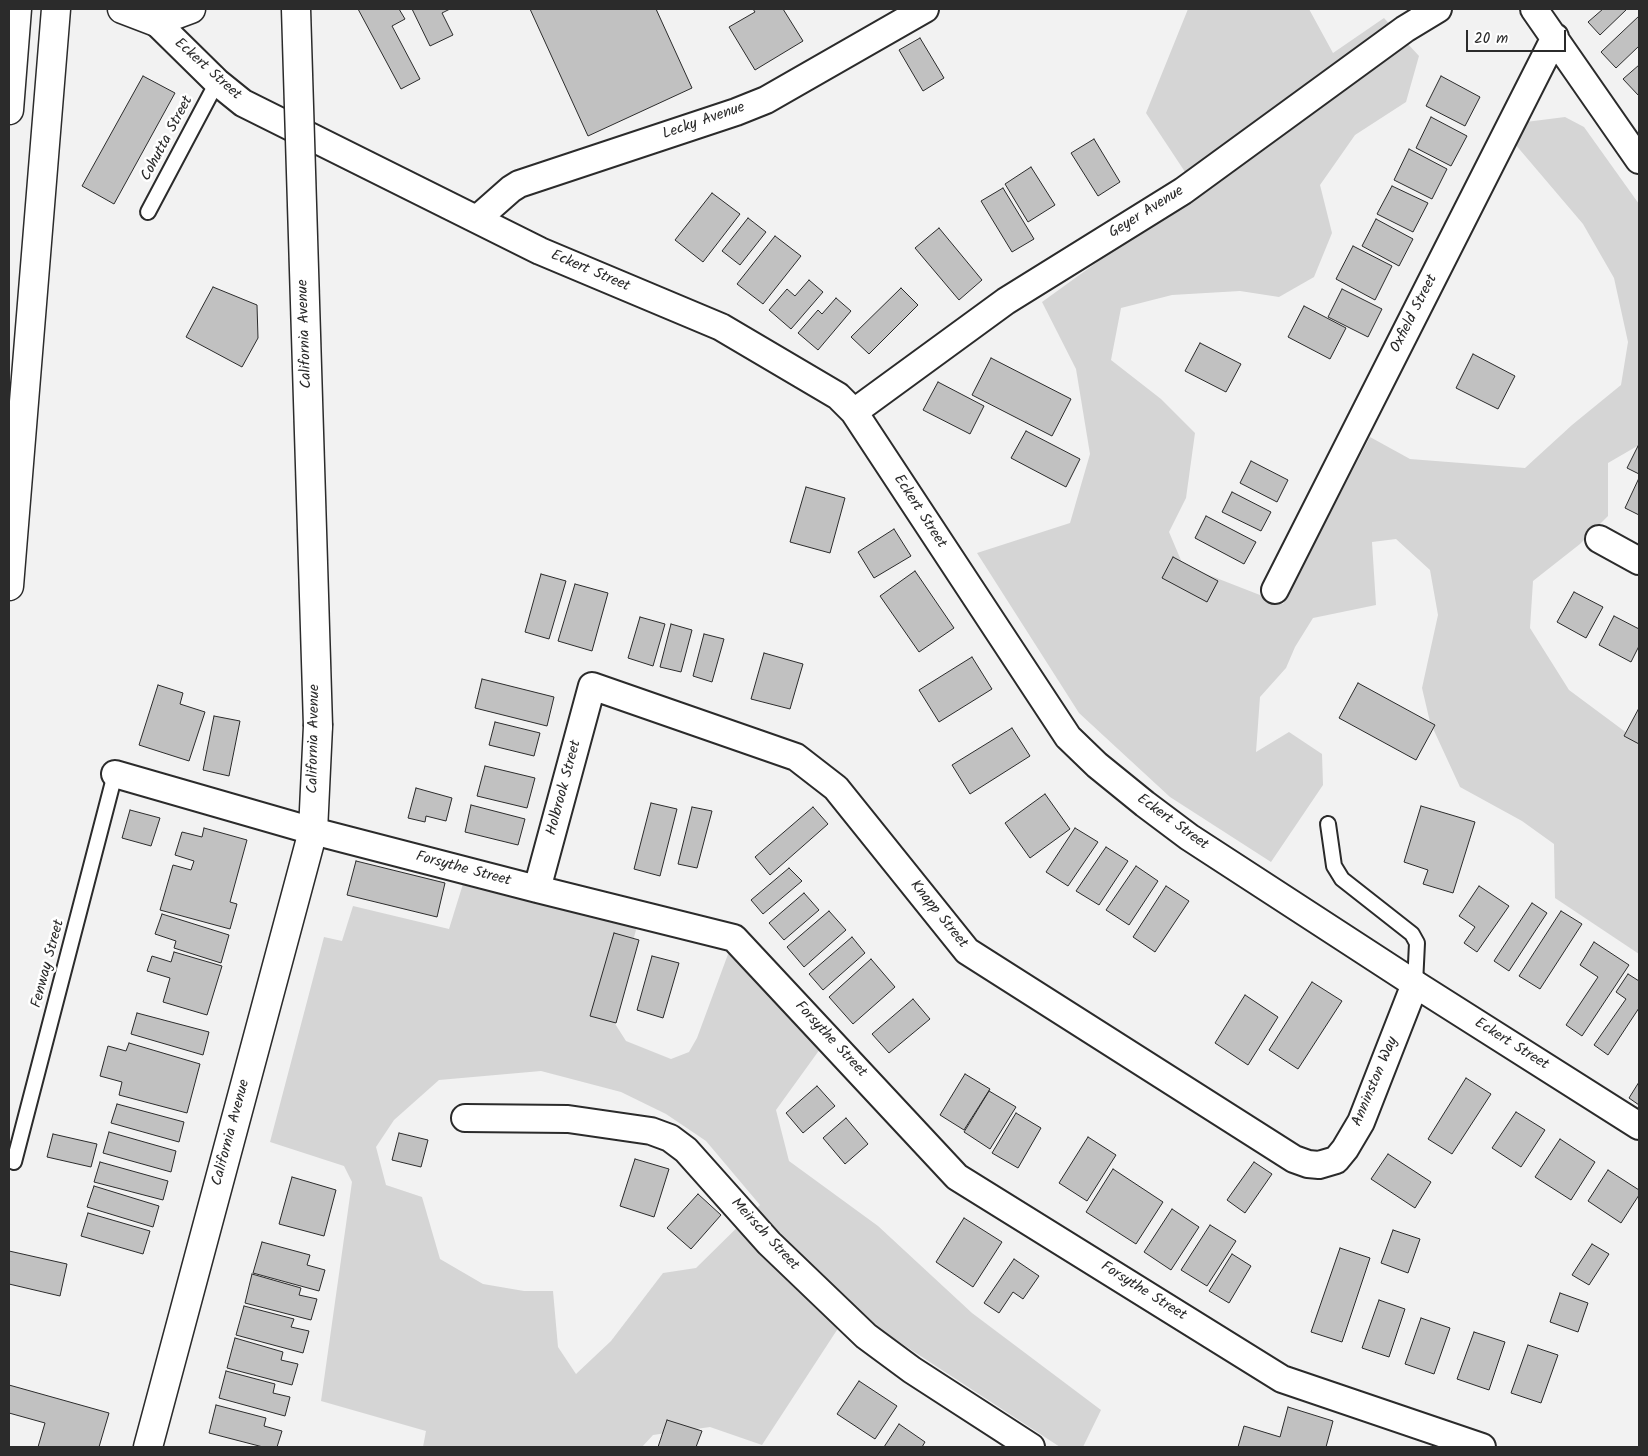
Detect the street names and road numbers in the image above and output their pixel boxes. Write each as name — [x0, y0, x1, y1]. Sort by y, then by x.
street label: Eckert Street — [170, 35, 244, 105]
street label: Cohutta Street — [138, 93, 198, 185]
street label: Lecky Avenue — [660, 100, 748, 144]
street label: Geyer Avenue — [1106, 183, 1188, 243]
street label: Eckert Street — [548, 247, 632, 297]
street label: Oxfield Street — [1388, 272, 1442, 356]
street label: California Avenue — [295, 279, 317, 389]
street label: Eckert Street — [889, 472, 949, 552]
street label: California Avenue — [305, 684, 325, 794]
street label: Holbrook Street — [544, 738, 586, 838]
street label: Eckert Street — [1133, 791, 1211, 855]
street label: Forsythe Street — [413, 849, 513, 891]
street label: Knapp Street — [905, 877, 971, 953]
street label: Fenway Street — [29, 918, 69, 1010]
street label: Forsythe Street — [790, 998, 870, 1082]
street label: Eckert Street — [1471, 1015, 1551, 1075]
street label: Anninston Way — [1349, 1035, 1403, 1129]
street label: California Avenue — [209, 1078, 255, 1188]
street label: Meirsch Street — [726, 1195, 802, 1275]
street label: Forsythe Street — [1097, 1258, 1189, 1326]

